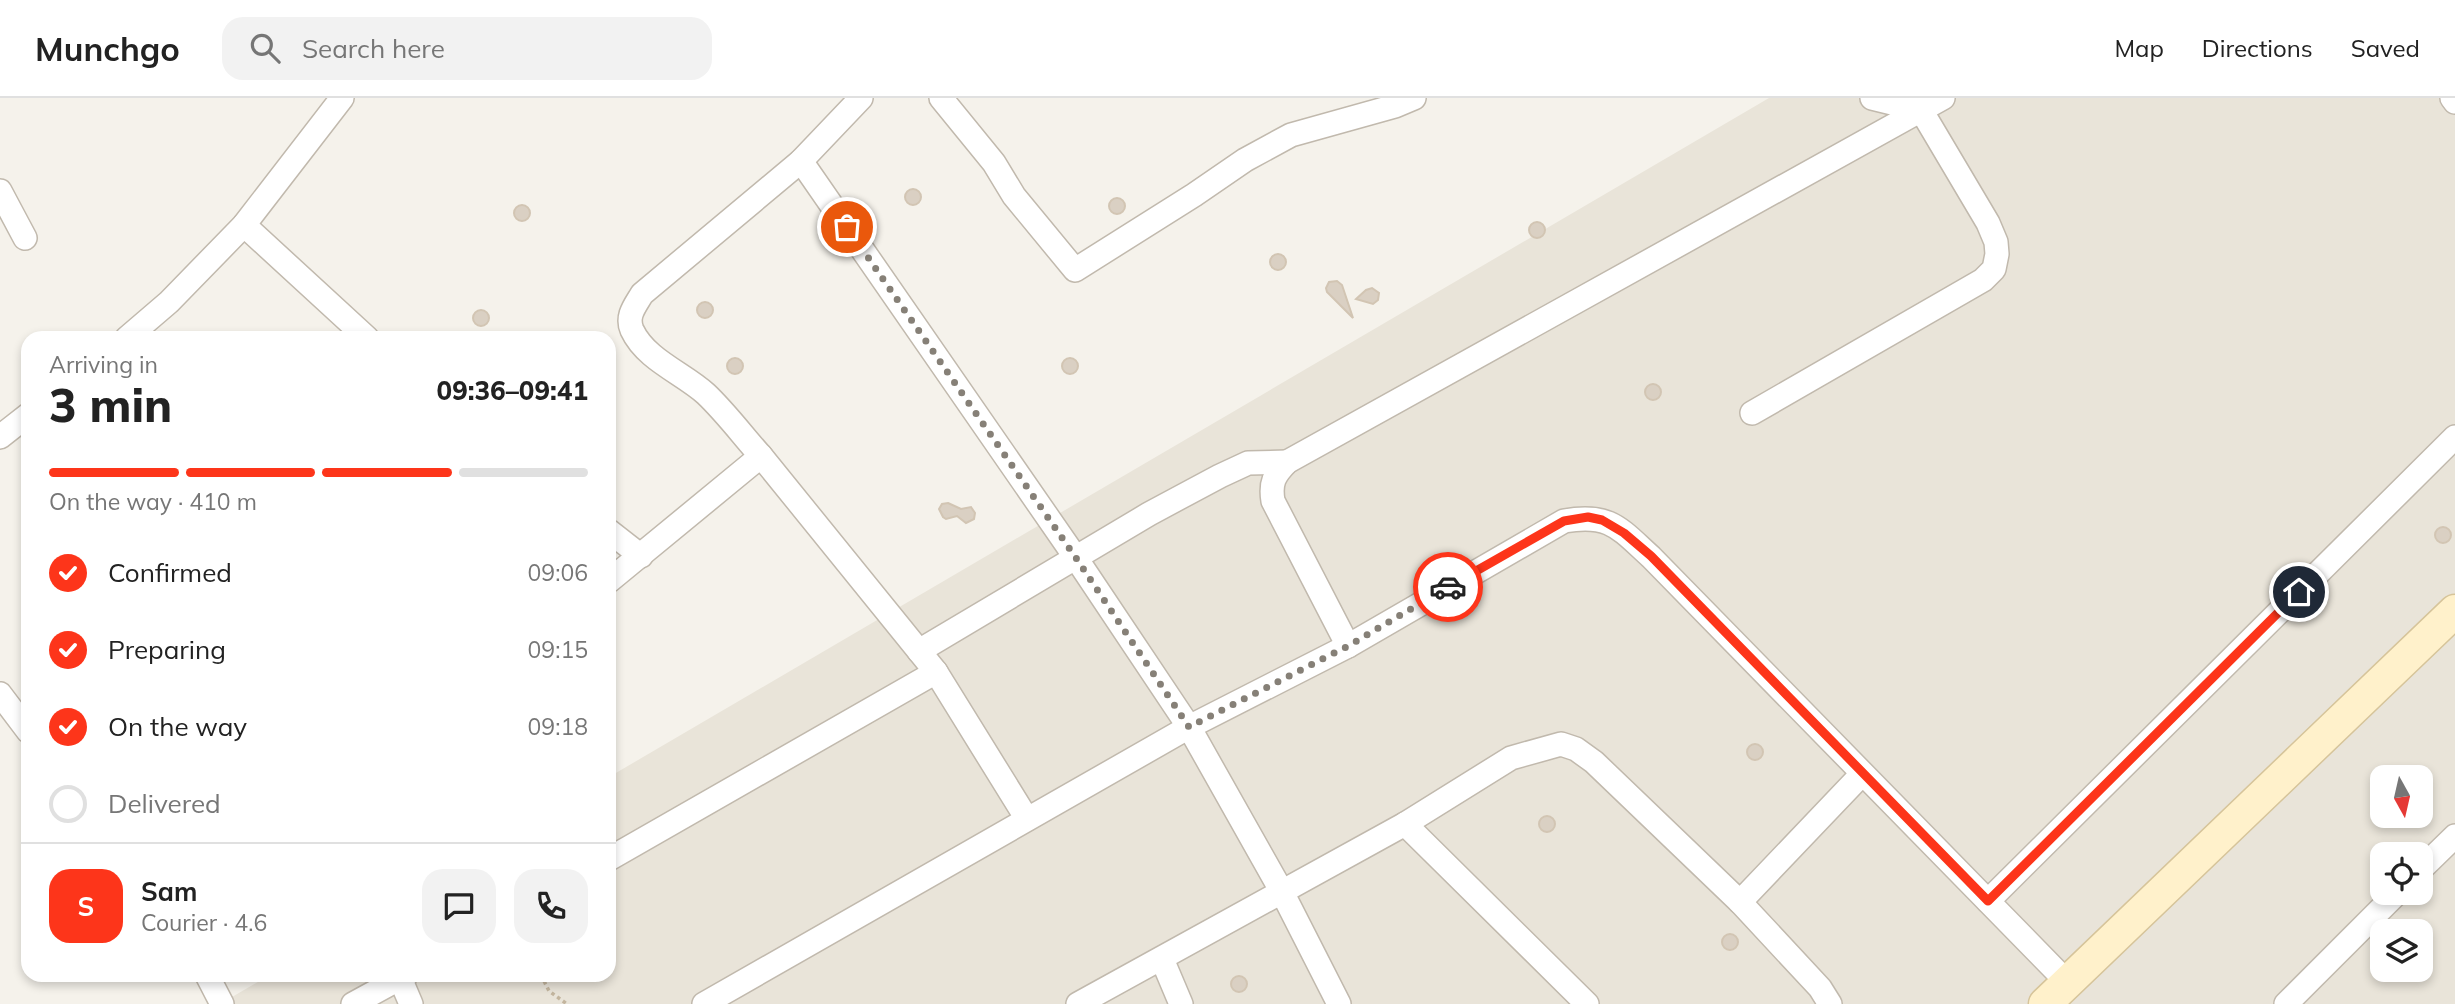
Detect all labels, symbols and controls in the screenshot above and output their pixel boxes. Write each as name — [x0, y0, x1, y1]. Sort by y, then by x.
search box — [222, 17, 712, 80]
text: Munchgo — [35, 28, 180, 69]
icon: search — [246, 29, 284, 67]
text: Search here — [302, 32, 445, 65]
text: Map — [2114, 33, 2164, 63]
text: Directions — [2202, 33, 2313, 63]
text: Saved — [2351, 33, 2420, 63]
pin — [817, 197, 877, 257]
icon: bag — [828, 208, 866, 246]
text: Arriving in — [49, 350, 158, 379]
text: 09:36–09:41 — [437, 374, 588, 407]
text: 3 min — [49, 376, 172, 434]
text: On the way · 410 m — [49, 487, 257, 516]
courier — [1413, 552, 1483, 622]
icon: check — [49, 554, 87, 592]
text: Confirmed — [108, 556, 232, 589]
text: 09:06 — [528, 558, 588, 587]
pin — [2269, 562, 2329, 622]
icon: car — [1429, 568, 1467, 606]
icon: home — [2280, 573, 2318, 611]
icon: check — [49, 631, 87, 669]
text: Preparing — [108, 633, 226, 666]
text: 09:15 — [528, 635, 588, 664]
icon: check — [49, 708, 87, 746]
text: On the way — [108, 710, 247, 743]
text: 09:18 — [528, 712, 588, 741]
north arrow — [2370, 765, 2432, 828]
map controls — [2370, 765, 2433, 982]
text: Delivered — [108, 787, 221, 820]
button: locate — [2370, 842, 2433, 905]
button: chat — [422, 869, 496, 943]
button: phone — [514, 869, 588, 943]
text: Sam — [141, 875, 197, 908]
text: S — [78, 890, 94, 923]
text: Courier · 4.6 — [141, 908, 267, 937]
button: layers — [2370, 919, 2433, 982]

